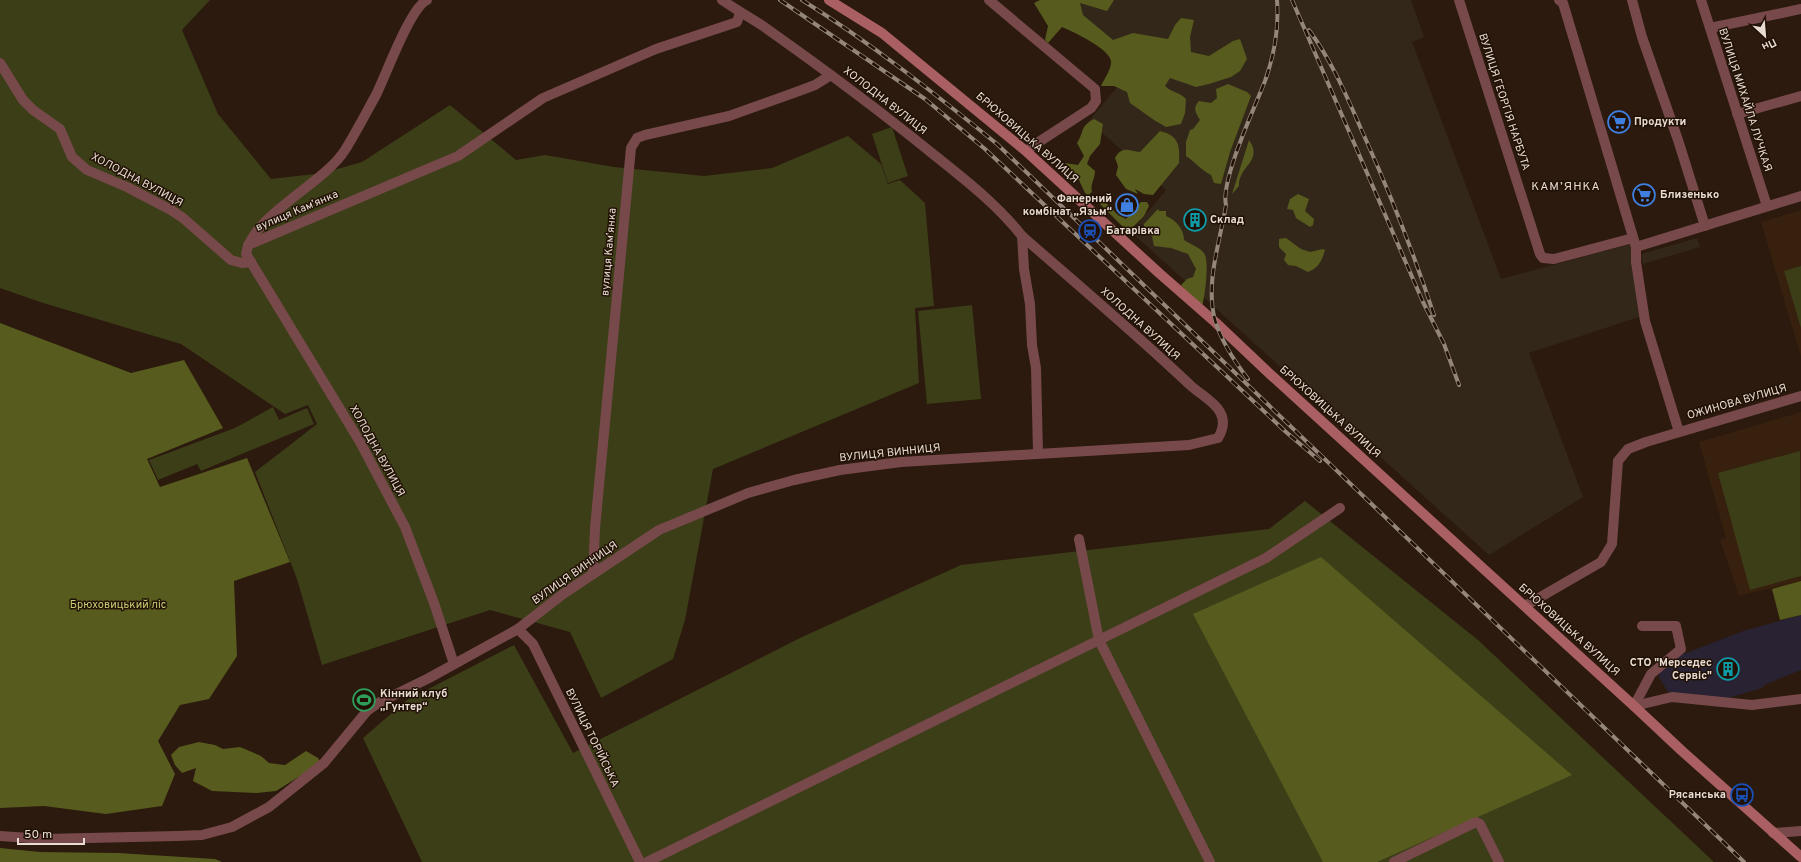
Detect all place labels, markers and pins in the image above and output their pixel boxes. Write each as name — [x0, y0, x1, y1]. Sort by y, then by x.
supermarket icon: Продукти — [1606, 109, 1632, 135]
place label: Продукти — [1634, 115, 1686, 129]
supermarket icon: Близенько — [1631, 182, 1657, 208]
place label: Близенько — [1660, 188, 1719, 202]
place label: Фанерний комбінат „Язьм“ — [1023, 192, 1112, 219]
shop icon: Фанерний комбінат „Язьм“ — [1114, 192, 1140, 218]
building icon: Склад — [1182, 207, 1208, 233]
place label: Склад — [1210, 213, 1244, 227]
station icon: Батарівка — [1077, 218, 1103, 244]
place label: Батарівка — [1106, 224, 1160, 238]
place label: СТО "Мерседес Сервіс" — [1630, 656, 1712, 683]
building icon: СТО "Мерседес Сервіс" — [1715, 656, 1741, 682]
sports icon: Кінний клуб „Гунтер“ — [351, 687, 377, 713]
place label: Кінний клуб „Гунтер“ — [380, 687, 447, 714]
bus stop icon: Рясанська — [1729, 782, 1755, 808]
place label: Рясанська — [1669, 788, 1726, 802]

